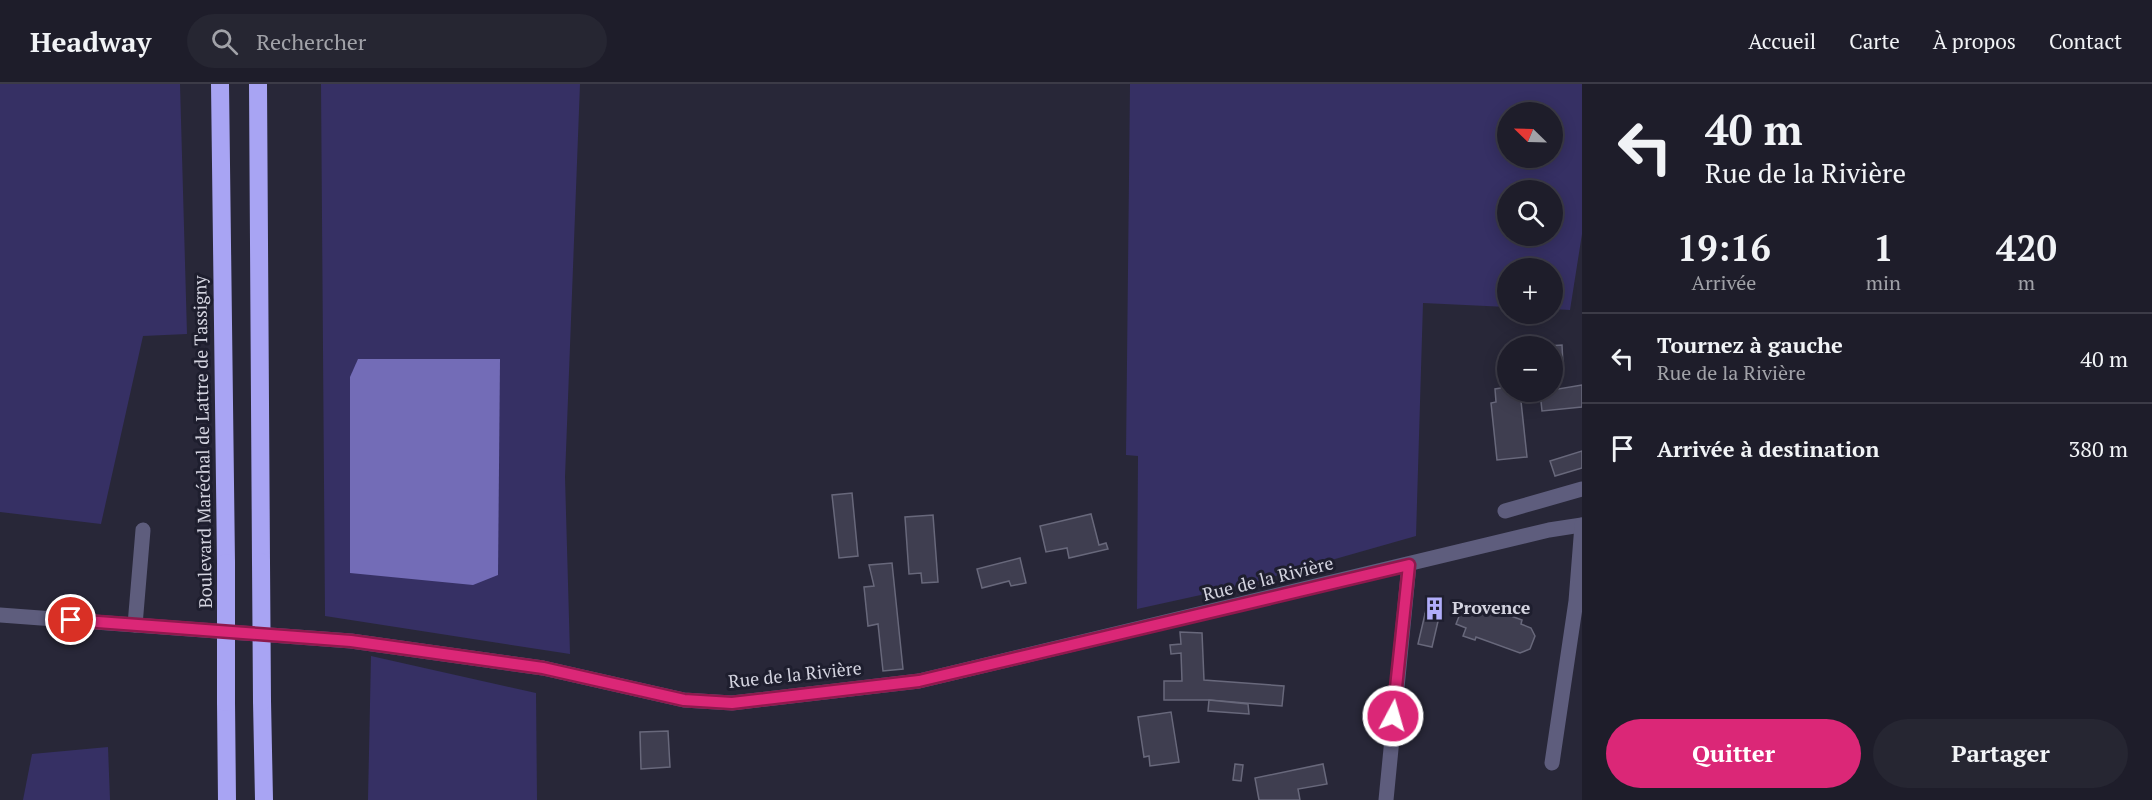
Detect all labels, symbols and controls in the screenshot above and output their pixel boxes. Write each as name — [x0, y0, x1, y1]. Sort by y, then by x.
search box — [187, 14, 607, 68]
text: Headway — [30, 23, 151, 60]
icon: search — [208, 25, 241, 58]
text: Rechercher — [256, 27, 366, 56]
text: Accueil — [1748, 27, 1816, 55]
text: Carte — [1849, 27, 1900, 55]
text: À propos — [1933, 27, 2016, 55]
text: Contact — [2049, 27, 2122, 55]
text: 40 m — [1705, 101, 1803, 157]
north arrow — [1497, 102, 1563, 168]
map controls — [1497, 102, 1563, 402]
icon: left — [1606, 108, 1684, 186]
text: Rue de la Rivière — [1705, 155, 1906, 191]
button: search — [1497, 180, 1563, 246]
text: 19:16 — [1677, 224, 1771, 271]
text: 1 — [1873, 224, 1894, 271]
text: 420 — [1996, 224, 2057, 271]
button: + — [1497, 258, 1563, 324]
text: Arrivée — [1691, 269, 1756, 296]
text: min — [1866, 269, 1901, 296]
text: m — [2018, 269, 2035, 296]
street label: Boulevard Maréchal de Lattre de Tassigny — [187, 274, 217, 609]
text: Tournez à gauche — [1657, 330, 1843, 359]
button: − — [1497, 336, 1563, 402]
icon: left — [1606, 342, 1639, 375]
text: 40 m — [2080, 344, 2128, 373]
text: Rue de la Rivière — [1657, 359, 1806, 386]
icon: arrive — [1606, 432, 1639, 465]
text: Arrivée à destination — [1657, 434, 1879, 463]
text: 380 m — [2068, 434, 2128, 463]
street label: Rue de la Rivière — [1200, 550, 1336, 606]
pin — [45, 594, 96, 645]
building icon: Provence — [1421, 595, 1447, 621]
place label: Provence — [1452, 595, 1531, 619]
icon: arrive — [54, 603, 87, 636]
street label: Rue de la Rivière — [727, 655, 863, 693]
position arrow — [1361, 684, 1425, 748]
button: Quitter — [1606, 719, 1861, 788]
button: Partager — [1873, 719, 2128, 788]

